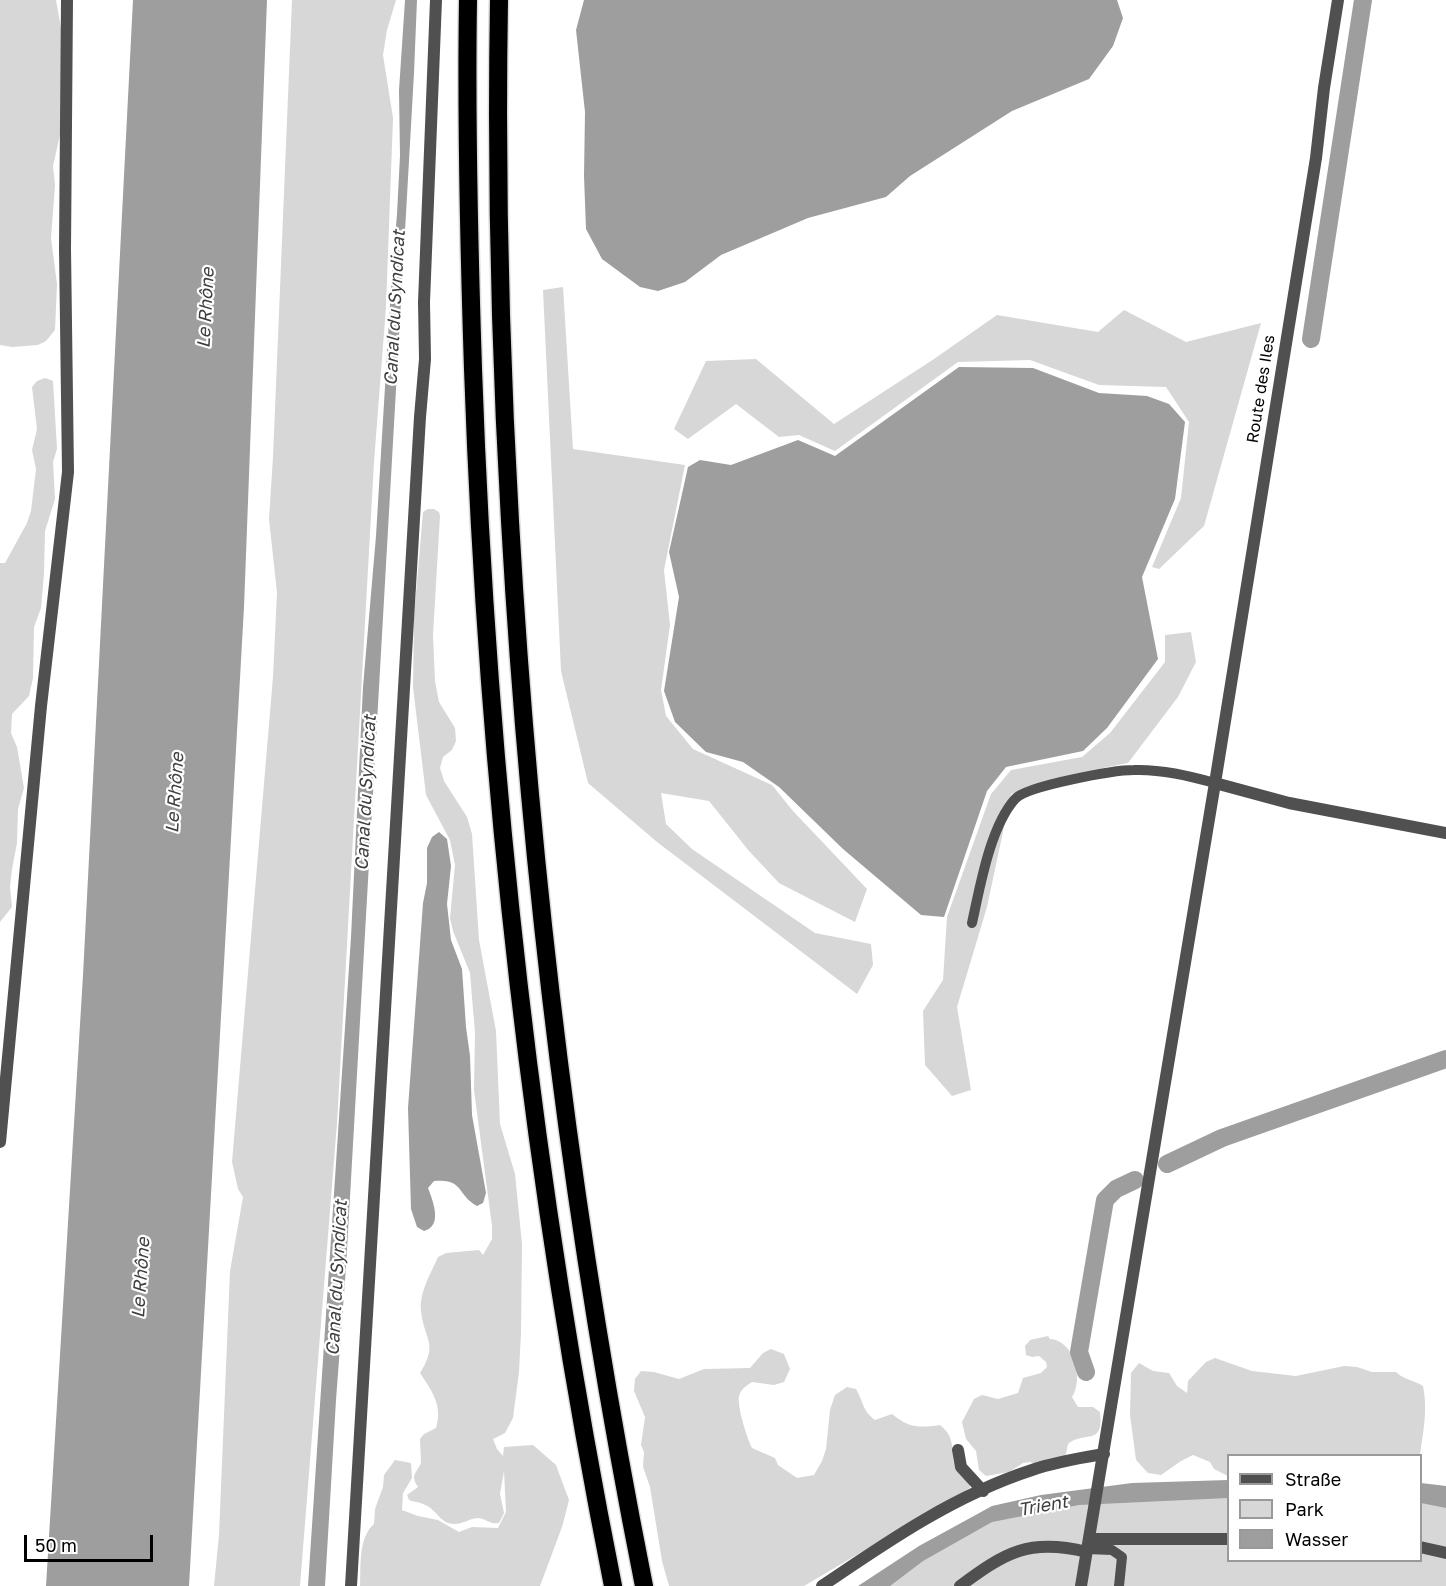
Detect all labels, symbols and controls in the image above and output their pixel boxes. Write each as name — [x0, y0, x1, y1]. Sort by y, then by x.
water label: Canal du Syndicat — [380, 230, 410, 386]
water label: Le Rhône — [193, 267, 219, 349]
street label: Route des Iles — [1243, 334, 1279, 444]
water label: Canal du Syndicat — [351, 715, 381, 871]
water label: Le Rhône — [161, 752, 189, 834]
water label: Canal du Syndicat — [322, 1200, 352, 1356]
water label: Le Rhône — [127, 1237, 155, 1319]
legend — [1227, 1454, 1422, 1562]
text: Straße — [1285, 1468, 1341, 1490]
water label: Trient — [1017, 1491, 1069, 1521]
text: Park — [1285, 1498, 1324, 1520]
scale bar — [27, 1523, 156, 1561]
text: Wasser — [1285, 1528, 1348, 1550]
text: 50 m — [35, 1534, 77, 1556]

